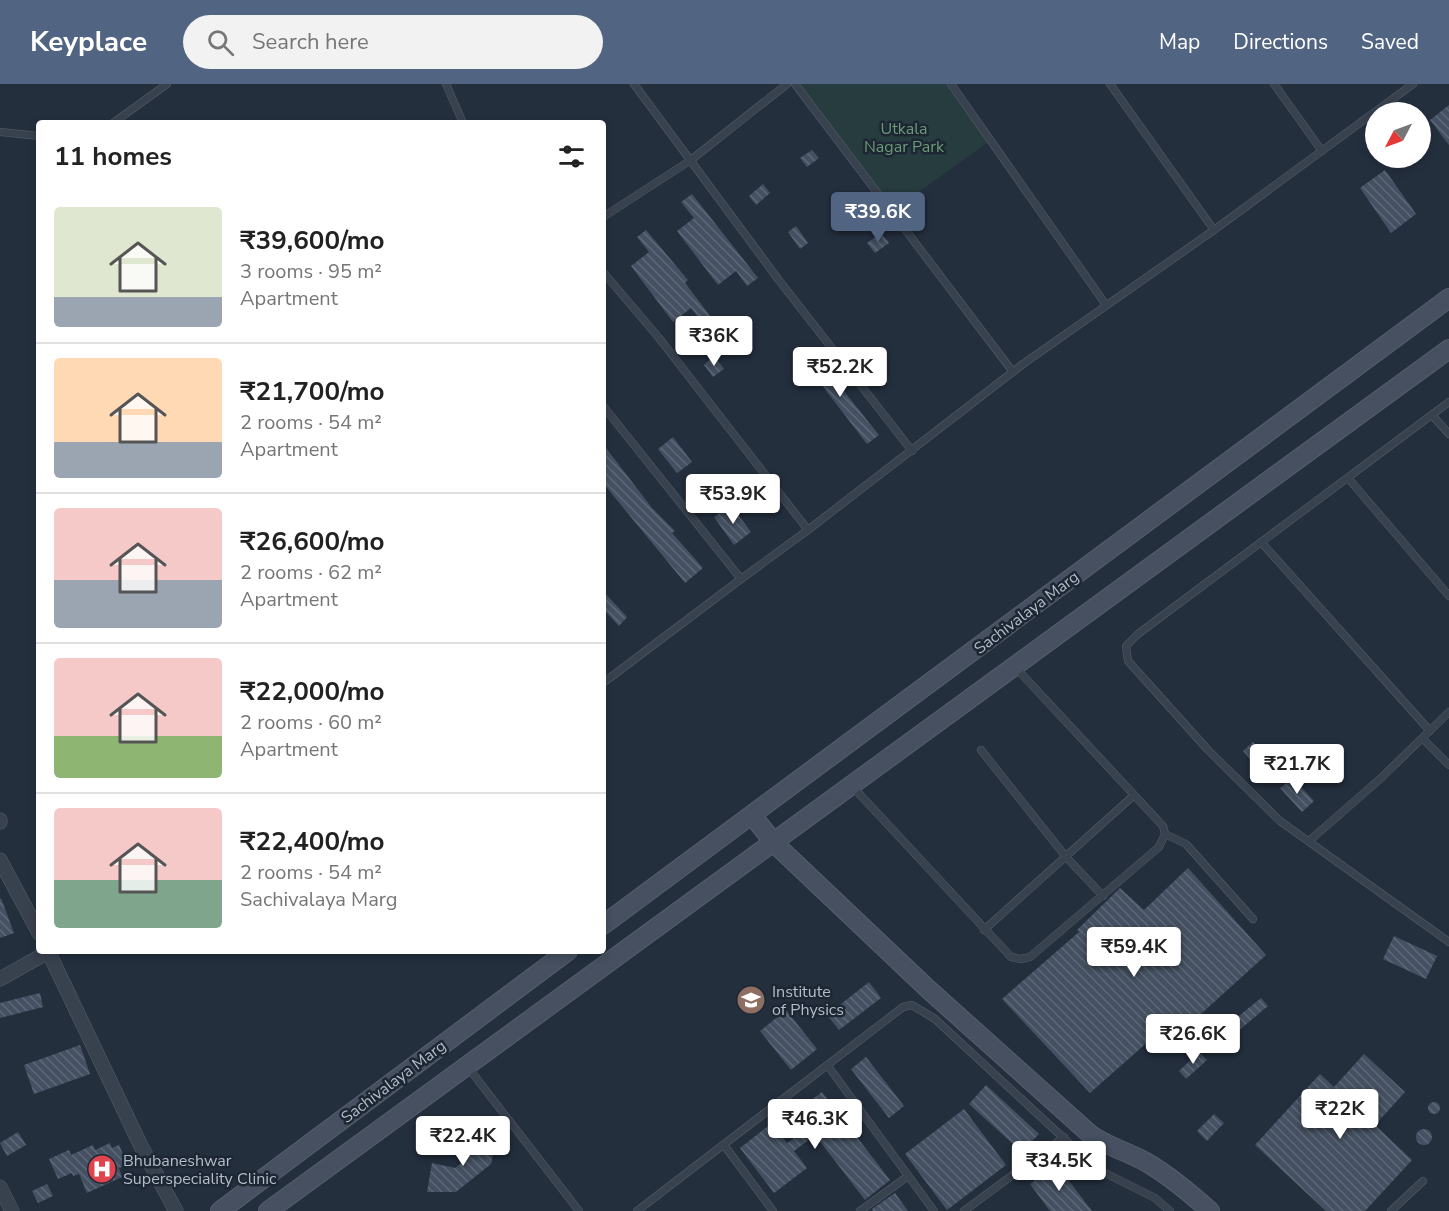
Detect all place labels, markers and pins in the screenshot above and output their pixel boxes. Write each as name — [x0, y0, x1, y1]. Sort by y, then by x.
pin: ₹39.6K — [829, 192, 927, 243]
pin: ₹36K — [678, 316, 750, 367]
pin: ₹52.2K — [791, 347, 889, 398]
pin: ₹53.9K — [684, 474, 782, 525]
pin: ₹21.7K — [1248, 744, 1346, 795]
pin: ₹59.4K — [1085, 927, 1183, 978]
place label: Institute of Physics — [772, 981, 844, 1021]
school or university icon: Institute of Physics — [735, 984, 767, 1016]
pin: ₹26.6K — [1144, 1014, 1242, 1065]
pin: ₹22K — [1304, 1089, 1376, 1140]
pin: ₹46.3K — [766, 1099, 864, 1150]
pin: ₹22.4K — [414, 1116, 512, 1167]
pin: ₹34.5K — [1010, 1141, 1108, 1192]
place label: Bhubaneshwar Superspeciality Clinic — [123, 1150, 277, 1190]
hospital icon: Bhubaneshwar Superspeciality Clinic — [86, 1153, 118, 1185]

